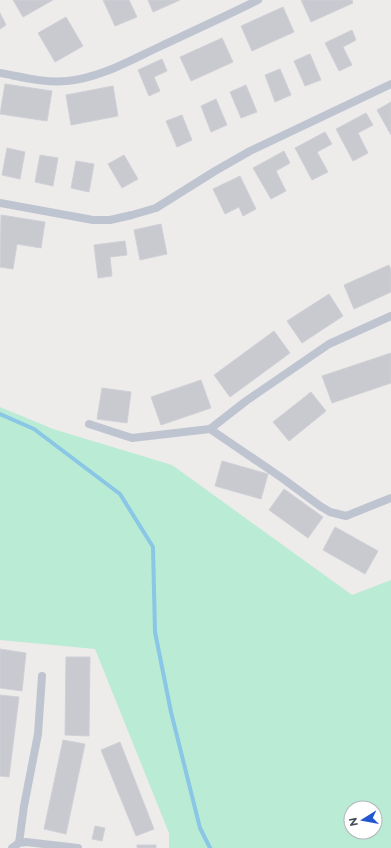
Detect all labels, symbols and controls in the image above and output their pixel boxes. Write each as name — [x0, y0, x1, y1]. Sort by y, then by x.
north arrow — [343, 800, 383, 840]
text: N — [345, 816, 361, 828]

